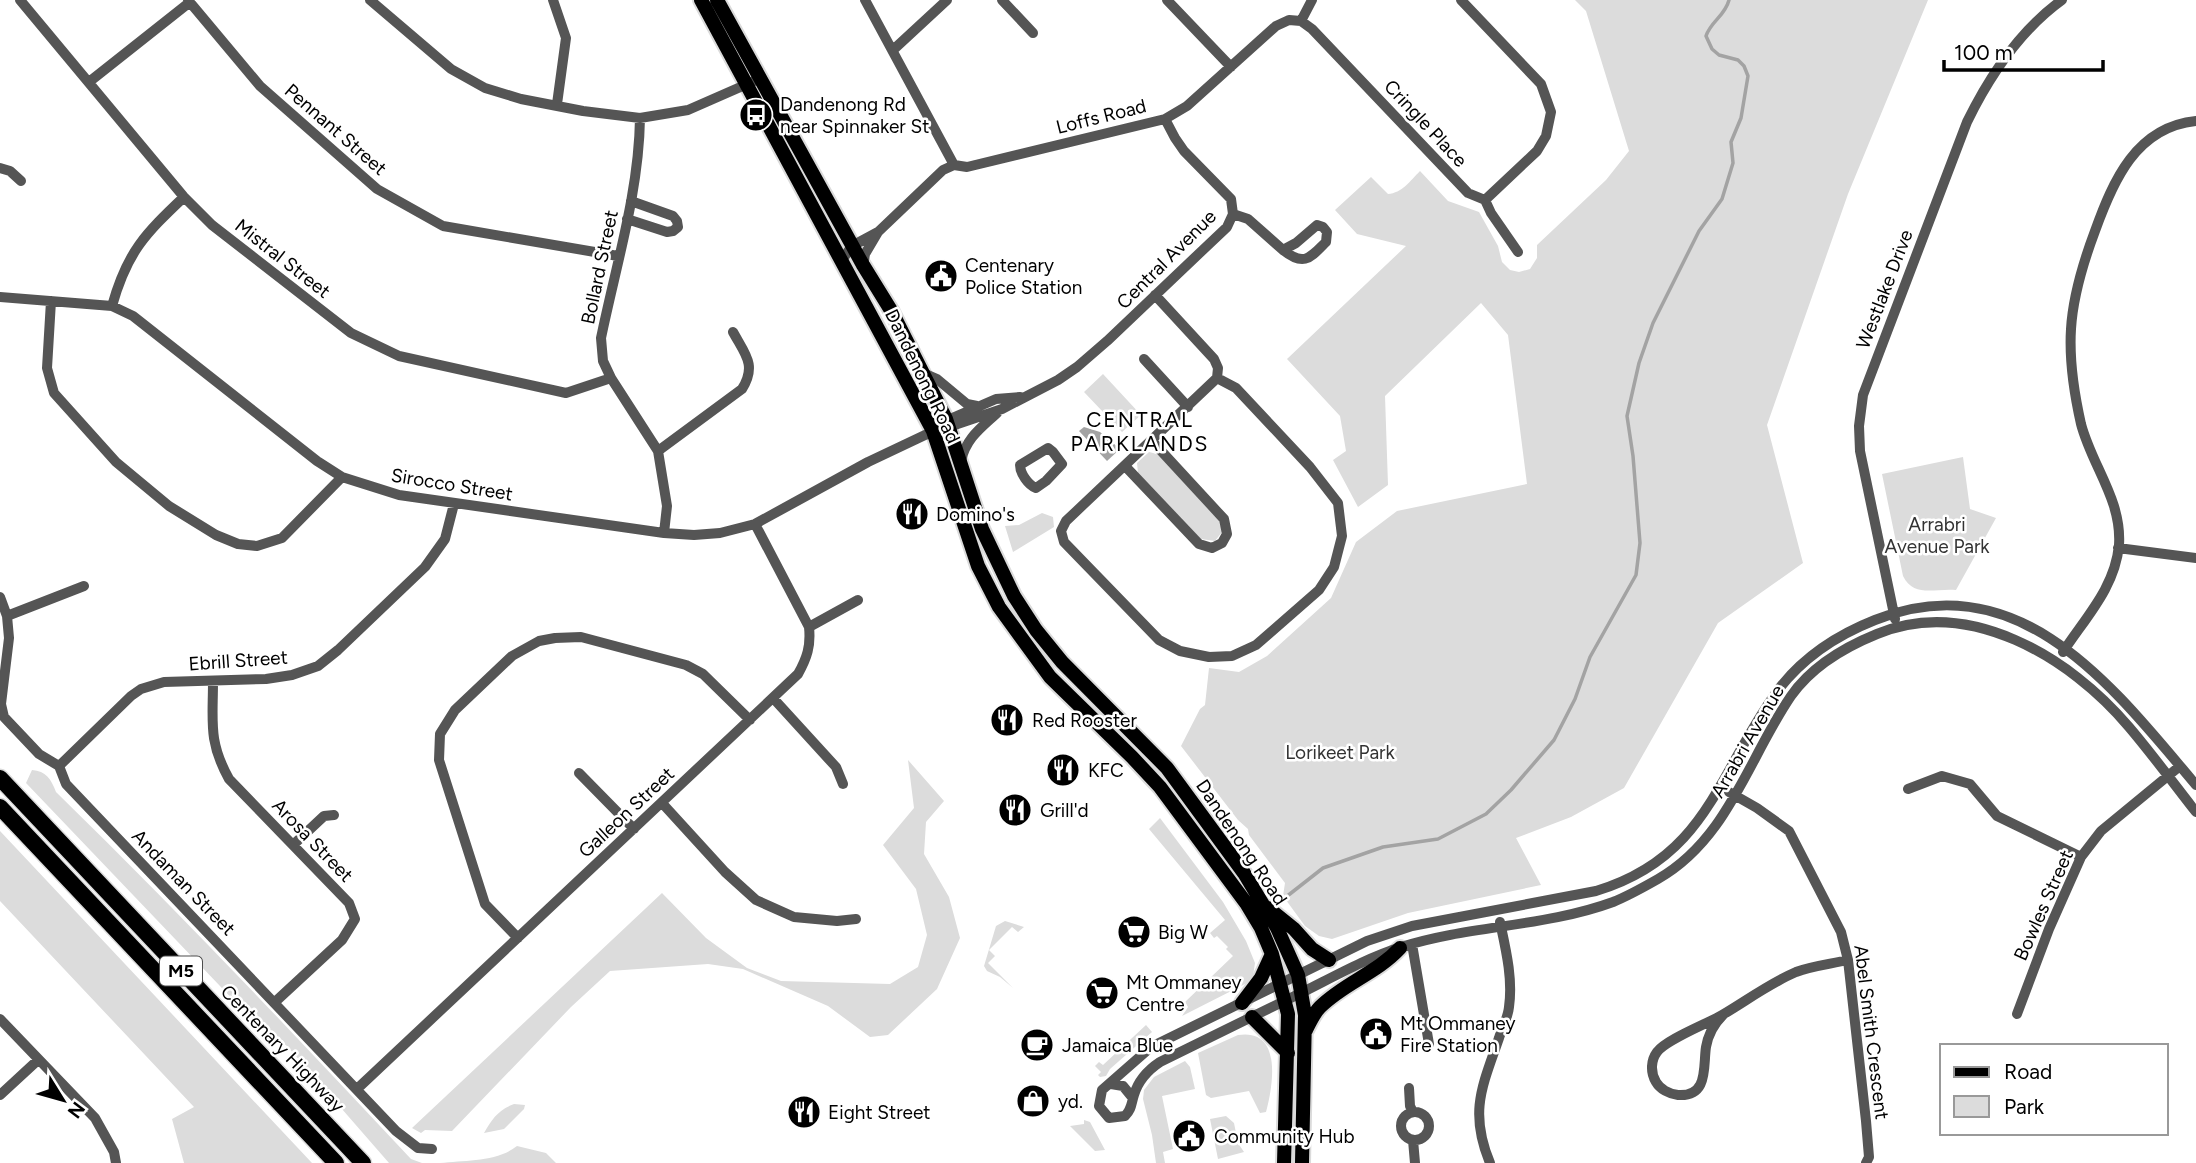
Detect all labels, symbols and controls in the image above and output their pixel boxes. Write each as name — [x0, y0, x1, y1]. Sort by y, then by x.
scale bar — [1944, 28, 2103, 72]
text: 100 m — [1954, 40, 2013, 65]
street label: Cringle Place — [1379, 75, 1472, 172]
street label: Pennant Street — [280, 79, 391, 180]
place label: Dandenong Rd near Spinnaker St — [780, 93, 929, 138]
street label: Loffs Road — [1054, 94, 1149, 139]
bus stop icon: Dandenong Rd near Spinnaker St — [737, 96, 775, 134]
street label: Central Avenue — [1112, 205, 1221, 314]
street label: Bollard Street — [576, 208, 623, 326]
street label: Mistral Street — [230, 214, 335, 303]
street label: Westlake Drive — [1851, 226, 1918, 352]
place label: Centenary Police Station — [965, 254, 1082, 299]
public building icon: Centenary Police Station — [922, 257, 960, 295]
street label: Dandenong Road — [880, 305, 965, 447]
district label: CENTRAL PARKLANDS — [1070, 407, 1210, 456]
street label: Sirocco Street — [389, 464, 514, 505]
restaurant icon: Domino's — [893, 495, 931, 533]
place label: Domino's — [936, 503, 1015, 526]
park label: Arrabri Avenue Park — [1884, 513, 1990, 558]
street label: Ebrill Street — [188, 646, 288, 675]
street label: Arrabri Avenue — [1706, 681, 1789, 802]
restaurant icon: Red Rooster — [988, 701, 1026, 739]
place label: Red Rooster — [1032, 709, 1137, 732]
park label: Lorikeet Park — [1285, 741, 1396, 764]
restaurant icon: KFC — [1044, 751, 1082, 789]
place label: KFC — [1088, 759, 1124, 782]
street label: Galleon Street — [574, 762, 679, 863]
street label: Dandenong Road — [1191, 775, 1292, 910]
restaurant icon: Grill'd — [996, 791, 1034, 829]
street label: Arosa Street — [267, 794, 358, 887]
place label: Grill'd — [1040, 799, 1089, 822]
street label: Andaman Street — [127, 824, 240, 940]
street label: Bowles Street — [2009, 846, 2078, 964]
supermarket icon: Big W — [1115, 913, 1153, 951]
place label: Big W — [1158, 921, 1209, 944]
street label: Abel Smith Crescent — [1849, 943, 1894, 1121]
road number: M5 — [160, 956, 202, 986]
place label: Mt Ommaney Centre — [1126, 971, 1241, 1016]
supermarket icon: Mt Ommaney Centre — [1083, 974, 1121, 1012]
street label: Centenary Highway — [216, 980, 349, 1117]
place label: Mt Ommaney Fire Station — [1400, 1012, 1515, 1057]
public building icon: Mt Ommaney Fire Station — [1357, 1015, 1395, 1053]
cafe icon: Jamaica Blue — [1018, 1026, 1056, 1064]
place label: Jamaica Blue — [1062, 1034, 1173, 1057]
legend — [1940, 1044, 2168, 1135]
text: Road — [2004, 1059, 2052, 1084]
north arrow — [28, 1065, 98, 1135]
shop icon: yd. — [1014, 1082, 1052, 1120]
place label: yd. — [1058, 1090, 1083, 1113]
restaurant icon: Eight Street — [785, 1093, 823, 1131]
text: Park — [2004, 1094, 2045, 1119]
text: N — [63, 1097, 90, 1123]
place label: Eight Street — [828, 1101, 931, 1124]
public building icon: Community Hub — [1170, 1117, 1208, 1155]
place label: Community Hub — [1214, 1125, 1355, 1148]

